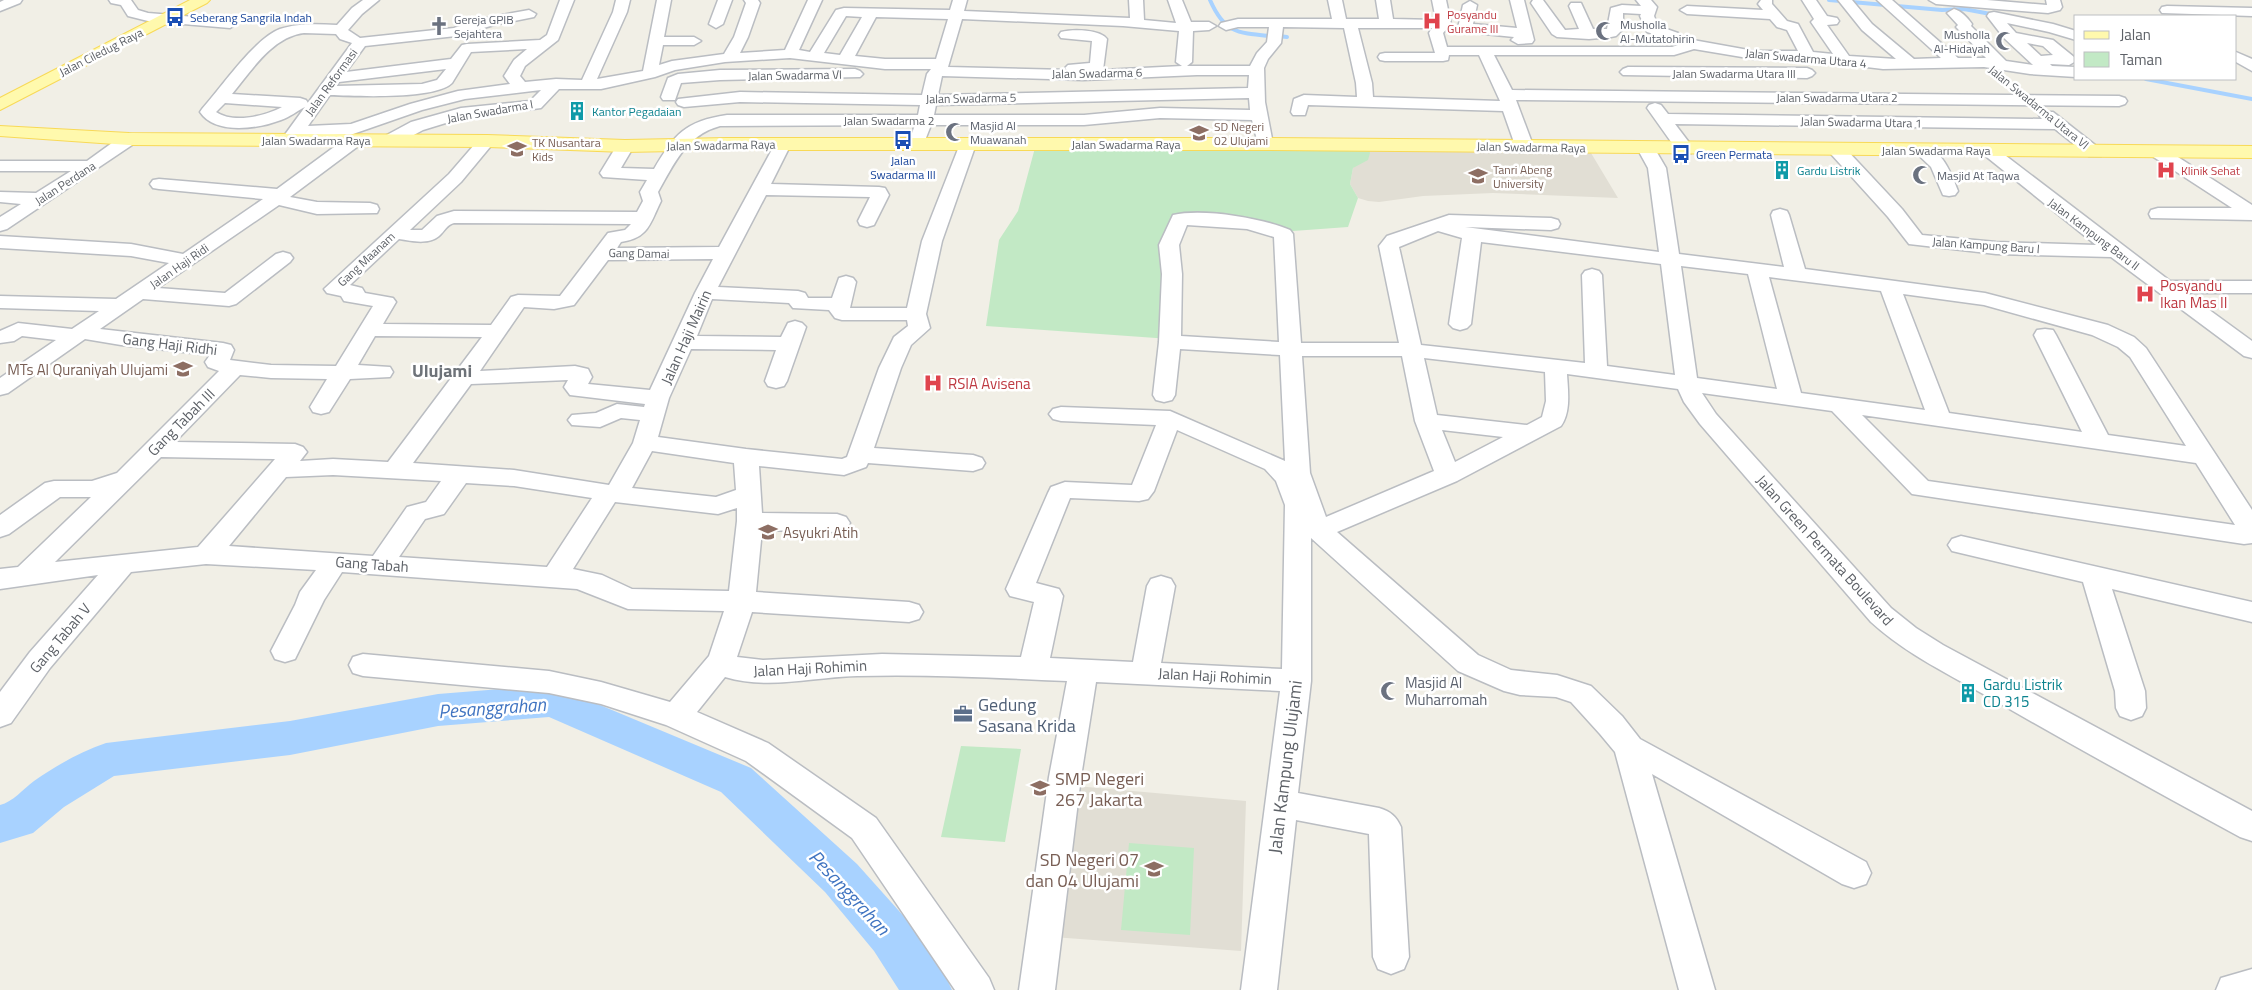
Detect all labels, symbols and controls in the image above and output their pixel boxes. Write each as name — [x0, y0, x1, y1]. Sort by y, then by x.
place label: Posyandu Gurame III — [1447, 5, 1499, 38]
bus stop icon: Seberang Sangrila Indah — [164, 6, 186, 28]
place label: Seberang Sangrila Indah — [190, 8, 312, 27]
place label: Gereja GPIB Sejahtera — [454, 10, 514, 43]
hospital icon: Posyandu Gurame III — [1421, 10, 1443, 32]
church icon: Gereja GPIB Sejahtera — [428, 15, 450, 37]
place label: Musholla Al-Mutatohirin — [1620, 15, 1695, 48]
legend — [2074, 15, 2237, 80]
mosque icon: Musholla Al-Mutatohirin — [1594, 20, 1616, 42]
street label: Jalan Ciledug Raya — [56, 23, 146, 81]
text: Jalan — [2120, 23, 2151, 46]
place label: Musholla Al-Hidayah — [1934, 25, 1990, 58]
mosque icon: Musholla Al-Hidayah — [1994, 30, 2016, 52]
street label: Jalan Swadarma Utara 4 — [1745, 43, 1868, 73]
street label: Jalan Reformasi — [300, 44, 362, 120]
text: Taman — [2120, 48, 2162, 71]
street label: Jalan Swadarma Utara VI — [1985, 60, 2093, 154]
street label: Jalan Swadarma 6 — [1051, 63, 1143, 83]
street label: Jalan Swadarma Utara III — [1672, 64, 1796, 83]
street label: Jalan Swadarma VI — [748, 65, 842, 85]
street label: Jalan Swadarma 5 — [925, 88, 1017, 108]
street label: Jalan Swadarma Utara 2 — [1776, 88, 1898, 107]
street label: Jalan Swadarma I — [446, 94, 534, 128]
building icon: Kantor Pegadaian — [566, 100, 588, 122]
place label: Kantor Pegadaian — [592, 102, 681, 121]
street label: Jalan Swadarma 2 — [844, 111, 934, 130]
street label: Jalan Swadarma Utara 1 — [1800, 111, 1922, 133]
place label: Masjid Al Muawanah — [970, 116, 1026, 149]
place label: SD Negeri 02 Ulujami — [1214, 117, 1268, 150]
mosque icon: Masjid Al Muawanah — [944, 121, 966, 143]
school or university icon: SD Negeri 02 Ulujami — [1188, 122, 1210, 144]
bus stop icon: Jalan Swadarma III — [892, 129, 914, 151]
street label: Jalan Swadarma Raya — [261, 131, 371, 150]
place label: TK Nusantara Kids — [532, 133, 601, 166]
street label: Jalan Swadarma Raya — [666, 135, 776, 155]
street label: Jalan Swadarma Raya — [1071, 135, 1181, 154]
street label: Jalan Swadarma Raya — [1476, 137, 1586, 157]
school or university icon: TK Nusantara Kids — [506, 138, 528, 160]
street label: Jalan Swadarma Raya — [1881, 141, 1991, 160]
bus stop icon: Green Permata — [1670, 143, 1692, 165]
place label: Green Permata — [1696, 145, 1772, 164]
place label: Jalan Swadarma III — [870, 151, 936, 184]
street label: Jalan Perdana — [31, 156, 99, 210]
building icon: Gardu Listrik — [1771, 159, 1793, 181]
hospital icon: Klinik Sehat — [2155, 159, 2177, 181]
place label: Tanri Abeng University — [1493, 160, 1552, 193]
place label: Gardu Listrik — [1797, 161, 1861, 180]
place label: Klinik Sehat — [2181, 161, 2241, 180]
mosque icon: Masjid At Taqwa — [1911, 164, 1933, 186]
school or university icon: Tanri Abeng University — [1467, 165, 1489, 187]
place label: Masjid At Taqwa — [1937, 166, 2019, 185]
street label: Jalan Kampung Baru II — [2044, 193, 2144, 275]
street label: Gang Maanam — [333, 227, 399, 291]
street label: Jalan Kampung Baru I — [1932, 232, 2040, 258]
street label: Jalan Haji Ridi — [146, 239, 212, 293]
street label: Gang Damai — [608, 243, 670, 263]
place label: Posyandu Ikan Mas II — [2160, 274, 2227, 314]
hospital icon: Posyandu Ikan Mas II — [2134, 283, 2156, 305]
street label: Jalan Haji Mairin — [655, 286, 717, 388]
street label: Gang Haji Ridhi — [121, 327, 219, 361]
district label: Ulujami — [412, 357, 472, 384]
place label: MTs Al Quraniyah Ulujami — [7, 358, 168, 381]
school or university icon: MTs Al Quraniyah Ulujami — [172, 358, 194, 380]
hospital icon: RSIA Avisena — [922, 372, 944, 394]
place label: RSIA Avisena — [948, 372, 1031, 395]
street label: Gang Tabah III — [142, 383, 220, 461]
street label: Jalan Green Permata Boulevard — [1751, 469, 1899, 631]
school or university icon: Asyukri Atih — [757, 521, 779, 543]
place label: Asyukri Atih — [783, 521, 858, 544]
street label: Gang Tabah — [335, 550, 409, 578]
street label: Gang Tabah V — [24, 598, 96, 678]
street label: Jalan Haji Rohimin — [752, 654, 868, 682]
street label: Jalan Haji Rohimin — [1157, 662, 1273, 690]
place label: Masjid Al Muharromah — [1405, 671, 1487, 711]
place label: Gardu Listrik CD 315 — [1983, 673, 2062, 713]
street label: Jalan Kampung Ulujami — [1261, 679, 1309, 855]
mosque icon: Masjid Al Muharromah — [1379, 680, 1401, 702]
building icon: Gardu Listrik CD 315 — [1957, 682, 1979, 704]
water label: Pesanggrahan — [437, 689, 547, 725]
place label: Gedung Sasana Krida — [978, 691, 1076, 739]
office icon: Gedung Sasana Krida — [952, 703, 974, 725]
place label: SMP Negeri 267 Jakarta — [1055, 765, 1144, 813]
school or university icon: SMP Negeri 267 Jakarta — [1029, 777, 1051, 799]
water label: Pesanggrahan — [803, 843, 898, 942]
place label: SD Negeri 07 dan 04 Ulujami — [1025, 846, 1139, 894]
school or university icon: SD Negeri 07 dan 04 Ulujami — [1143, 858, 1165, 880]

